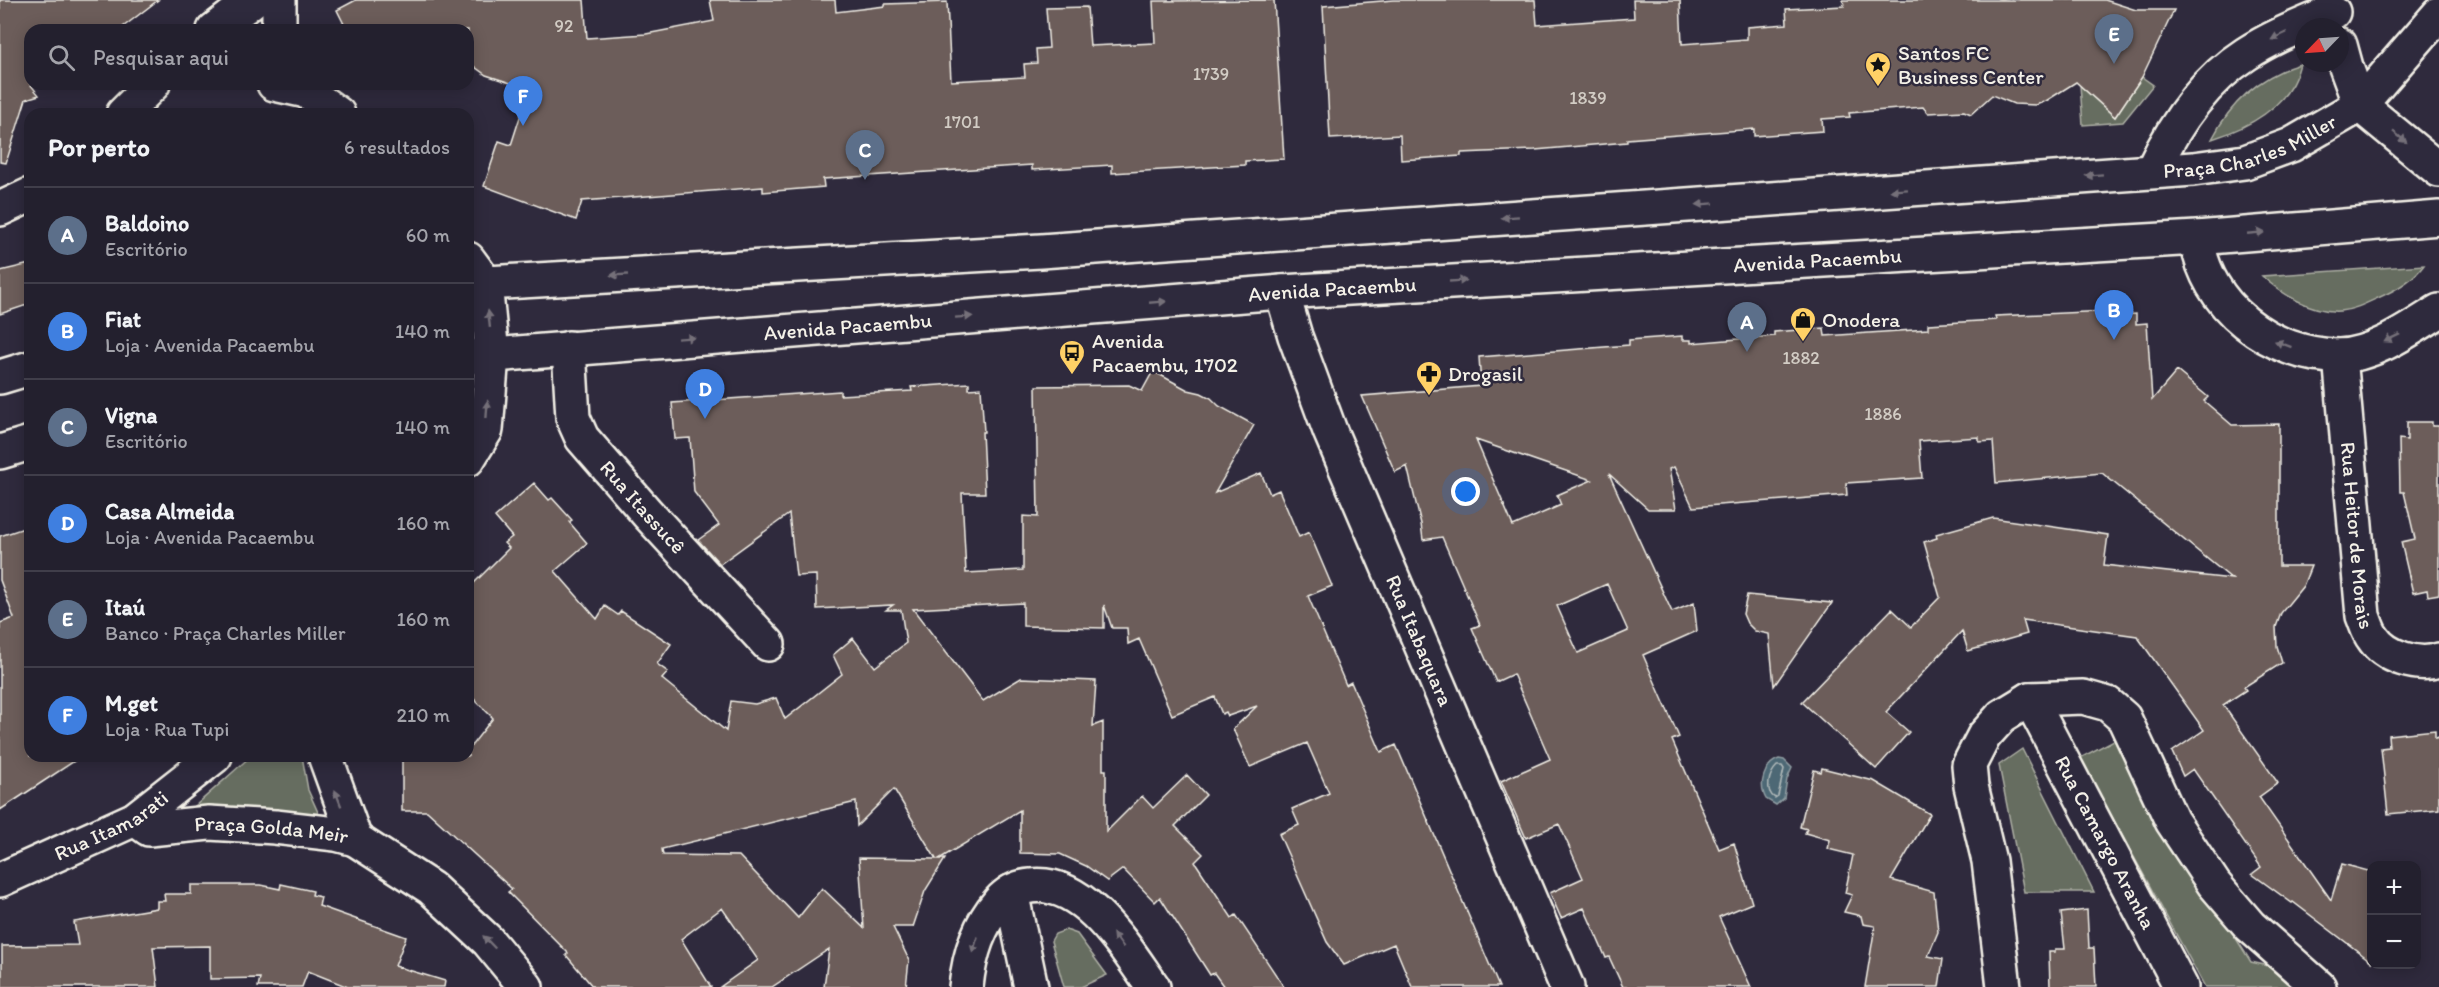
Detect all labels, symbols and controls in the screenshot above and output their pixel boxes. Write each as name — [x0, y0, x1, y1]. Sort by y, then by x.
pin: E — [2094, 14, 2134, 64]
house number: 92 — [555, 15, 574, 37]
north arrow — [2295, 18, 2349, 72]
search box — [24, 24, 474, 90]
one-way arrow — [2270, 30, 2288, 40]
place label: Santos FC Business Center — [1898, 40, 2044, 89]
icon: search — [45, 41, 78, 74]
text: Pesquisar aqui — [93, 44, 229, 71]
place icon: Santos FC Business Center — [1863, 50, 1893, 88]
house number: 1739 — [1193, 63, 1229, 85]
pin: F — [504, 76, 542, 126]
house number: 1839 — [1569, 87, 1607, 109]
street label: Praça Charles Miller — [2162, 108, 2341, 183]
house number: 1701 — [944, 111, 980, 133]
pin: C — [846, 130, 884, 180]
text: Por perto — [48, 131, 150, 163]
one-way arrow — [2392, 131, 2407, 143]
text: 6 resultados — [344, 135, 450, 159]
one-way arrow — [2084, 170, 2103, 180]
one-way arrow — [1890, 185, 1909, 195]
one-way arrow — [1695, 199, 1714, 208]
text: Baldoino — [105, 210, 189, 237]
one-way arrow — [1501, 212, 1520, 222]
text: A — [61, 223, 74, 247]
text: 60 m — [406, 223, 450, 247]
one-way arrow — [2246, 228, 2265, 238]
text: Escritório — [105, 237, 188, 261]
street label: Avenida Pacaembu — [1732, 242, 1903, 277]
one-way arrow — [609, 271, 628, 280]
street label: Avenida Pacaembu — [1247, 271, 1418, 307]
one-way arrow — [1448, 277, 1467, 286]
pin: B — [2094, 290, 2134, 340]
one-way arrow — [1149, 297, 1168, 307]
pin: A — [1728, 302, 1766, 352]
shop icon: Onodera — [1788, 305, 1818, 343]
text: Fiat — [105, 306, 141, 333]
street label: Avenida Pacaembu — [763, 307, 933, 345]
place label: Onodera — [1822, 307, 1900, 332]
one-way arrow — [484, 309, 494, 328]
one-way arrow — [954, 312, 973, 321]
text: B — [61, 319, 74, 343]
text: 140 m — [395, 319, 450, 343]
place label: Avenida Pacaembu, 1702 — [1092, 328, 1238, 377]
text: Loja · Avenida Pacaembu — [105, 333, 314, 357]
one-way arrow — [676, 334, 695, 343]
one-way arrow — [2383, 334, 2400, 343]
bus stop icon: Avenida Pacaembu, 1702 — [1057, 338, 1087, 376]
one-way arrow — [2274, 338, 2292, 348]
house number: 1882 — [1782, 347, 1820, 369]
pharmacy icon: Drogasil — [1414, 359, 1444, 397]
place label: Drogasil — [1448, 361, 1523, 386]
pin: D — [686, 370, 724, 419]
one-way arrow — [483, 400, 492, 419]
text: Vigna — [105, 402, 157, 429]
house number: 1886 — [1864, 403, 1902, 425]
text: C — [61, 415, 74, 439]
text: 140 m — [395, 415, 450, 439]
text: Escritório — [105, 429, 188, 453]
street label: Rua Heitor de Morais — [2336, 441, 2380, 632]
street label: Rua Itassucê — [595, 455, 691, 559]
your location — [1451, 477, 1480, 506]
text: Casa Almeida — [105, 498, 234, 525]
text: D — [61, 511, 74, 535]
text: 160 m — [397, 511, 450, 535]
text: Loja · Avenida Pacaembu — [105, 525, 314, 549]
street label: Rua Itabaquara — [1381, 571, 1459, 710]
text: Itaú — [105, 594, 145, 621]
text: E — [62, 607, 73, 631]
text: 160 m — [397, 607, 450, 631]
text: Banco · Praça Charles Miller — [105, 621, 346, 645]
text: M.get — [105, 690, 158, 717]
text: F — [62, 703, 73, 727]
text: 210 m — [397, 703, 450, 727]
text: Loja · Rua Tupi — [105, 717, 229, 741]
street label: Rua Camargo Aranha — [2050, 751, 2161, 933]
street label: Rua Itamarati — [50, 785, 173, 866]
one-way arrow — [333, 789, 343, 807]
street label: Praça Golda Meir — [193, 810, 352, 849]
map controls — [2367, 861, 2421, 969]
button: + — [2367, 861, 2421, 915]
button: − — [2367, 915, 2421, 969]
one-way arrow — [1112, 932, 1125, 948]
one-way arrow — [482, 936, 496, 950]
one-way arrow — [970, 936, 979, 954]

